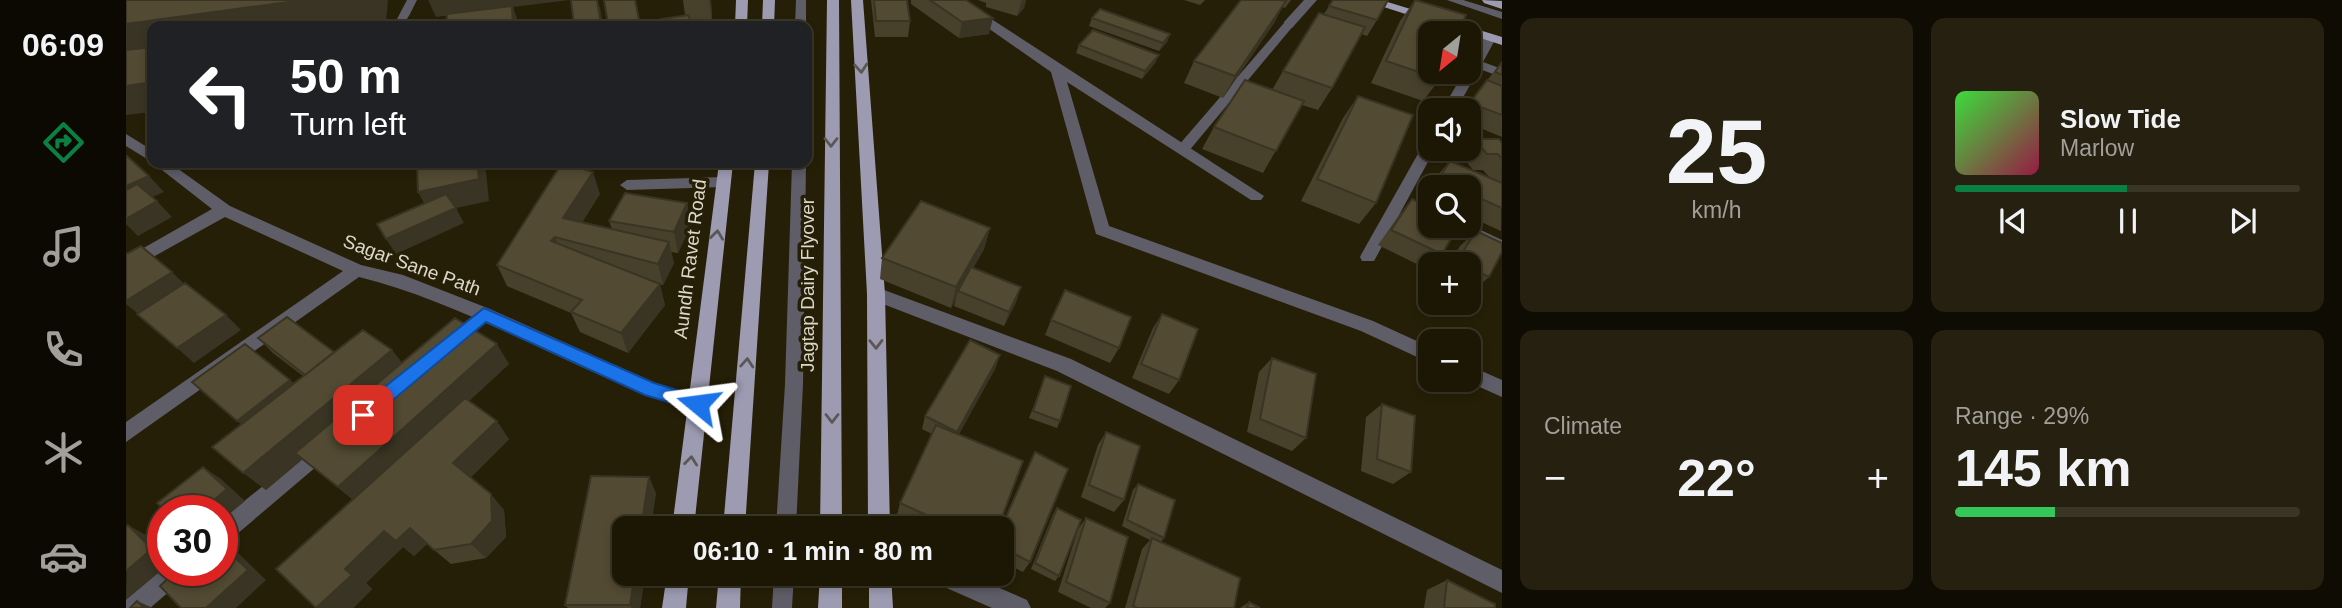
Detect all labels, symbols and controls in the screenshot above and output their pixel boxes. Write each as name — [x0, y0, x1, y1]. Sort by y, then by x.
north arrow — [1418, 21, 1480, 84]
map controls — [1418, 21, 1481, 392]
text: 06:09 — [22, 27, 104, 63]
icon: left — [175, 49, 266, 140]
text: 50 m — [290, 49, 402, 103]
one-way arrow — [854, 63, 869, 74]
button: sound — [1418, 98, 1481, 161]
text: 25 — [1666, 101, 1767, 202]
text: Slow Tide — [2060, 104, 2181, 134]
text: Turn left — [290, 106, 406, 142]
icon: directions — [39, 118, 88, 167]
text: Marlow — [2060, 135, 2134, 161]
one-way arrow — [823, 137, 839, 147]
button: search — [1418, 175, 1481, 238]
street label: Aundh Ravet Road — [670, 178, 710, 340]
street label: Jagtap Dairy Flyover — [797, 197, 818, 372]
text: km/h — [1692, 197, 1741, 223]
icon: previous — [1994, 202, 2032, 240]
icon: pause — [2109, 202, 2147, 240]
icon: next — [2224, 202, 2262, 240]
icon: music — [39, 222, 88, 271]
one-way arrow — [710, 229, 725, 241]
street label: Sagar Sane Path — [340, 230, 484, 300]
button: + — [1418, 252, 1481, 315]
icon: phone — [39, 325, 88, 374]
button: − — [1418, 329, 1481, 392]
one-way arrow — [868, 339, 884, 350]
one-way arrow — [739, 357, 754, 368]
position arrow — [661, 367, 735, 441]
pin — [333, 385, 393, 445]
icon: arrive — [344, 396, 382, 434]
text: Range · 29% — [1955, 403, 2089, 429]
one-way arrow — [824, 413, 840, 424]
text: Climate — [1544, 413, 1622, 439]
icon: climate — [39, 428, 88, 477]
text: 145 km — [1955, 439, 2131, 497]
text: 22° — [1677, 449, 1756, 507]
one-way arrow — [683, 455, 698, 466]
text: − — [1544, 457, 1566, 499]
text: + — [1867, 457, 1889, 499]
speed limit sign: 30 — [147, 495, 238, 586]
icon: car — [39, 532, 88, 581]
text: 06:10 · 1 min · 80 m — [693, 536, 933, 566]

